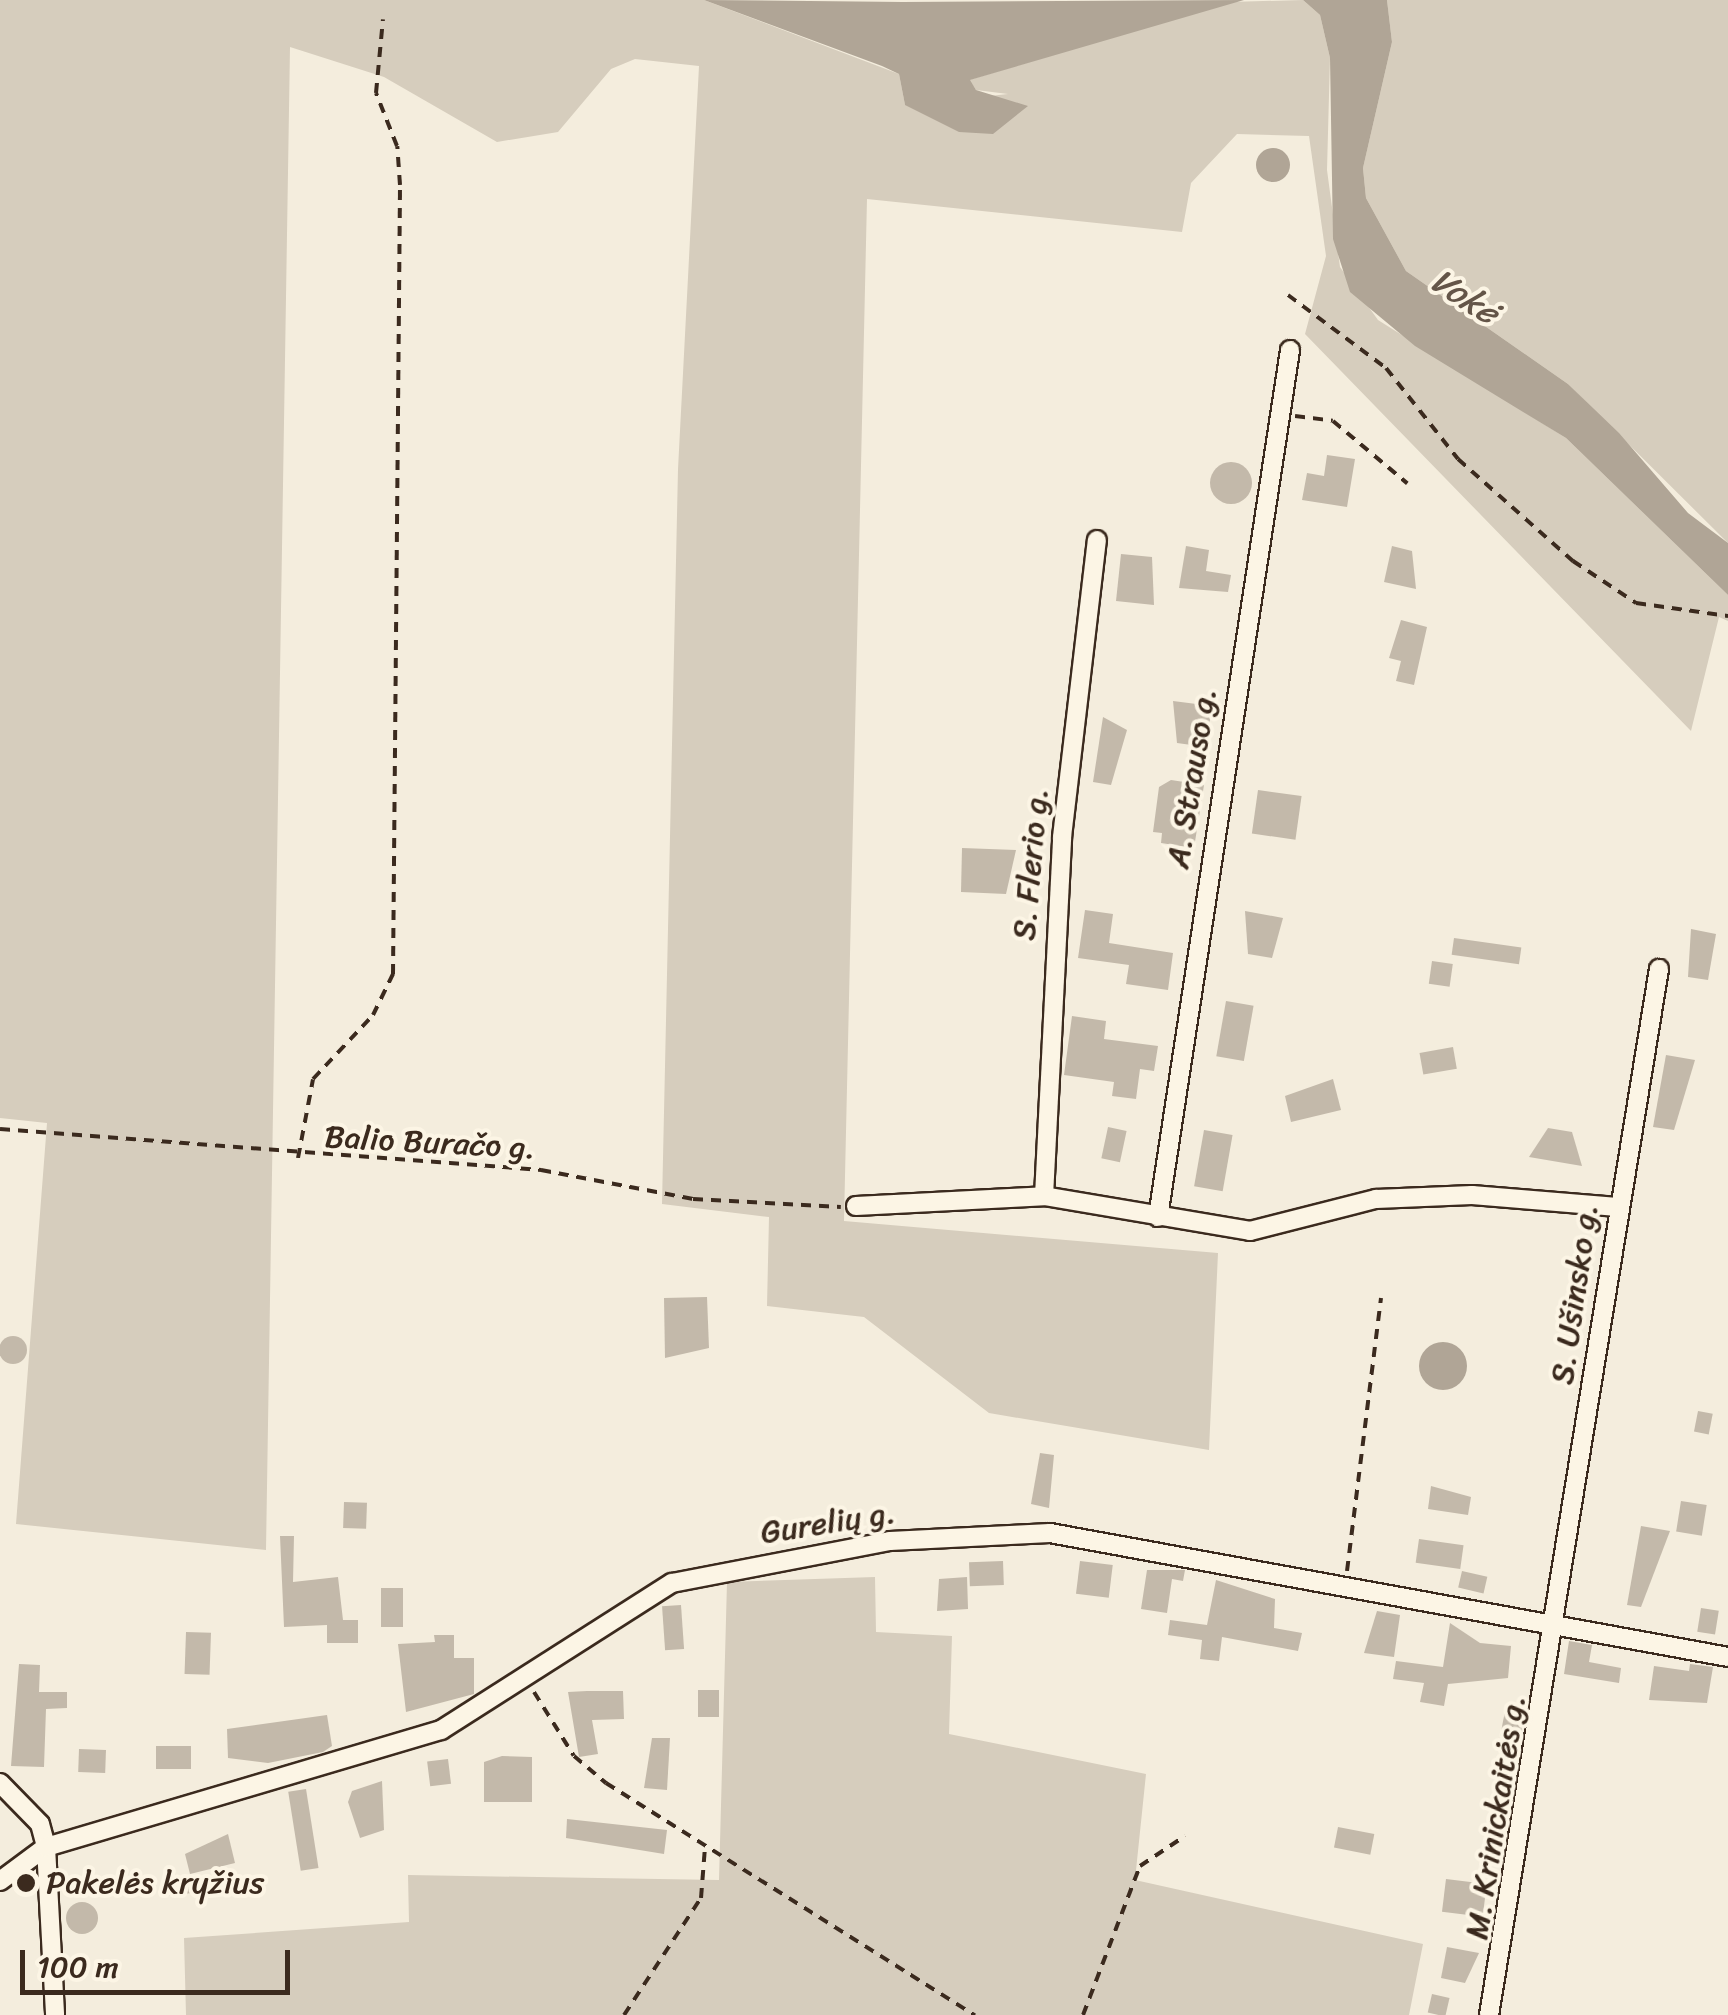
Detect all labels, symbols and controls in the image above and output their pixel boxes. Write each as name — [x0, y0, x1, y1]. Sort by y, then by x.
water label: Vokė — [1423, 259, 1507, 333]
street label: A. Strauso g. — [1159, 685, 1225, 871]
street label: S. Flerio g. — [1005, 786, 1057, 942]
street label: Balio Buračo g. — [324, 1118, 536, 1168]
street label: S. Ušinsko g. — [1543, 1201, 1607, 1387]
street label: Gurelių g. — [758, 1493, 898, 1553]
street label: M. Krinickaitės g. — [1458, 1692, 1534, 1942]
place label: Pakelės kryžius — [46, 1864, 264, 1902]
marker: Pakelės kryžius — [15, 1872, 37, 1894]
scale bar — [25, 1930, 295, 1992]
text: 100 m — [37, 1940, 119, 1994]

